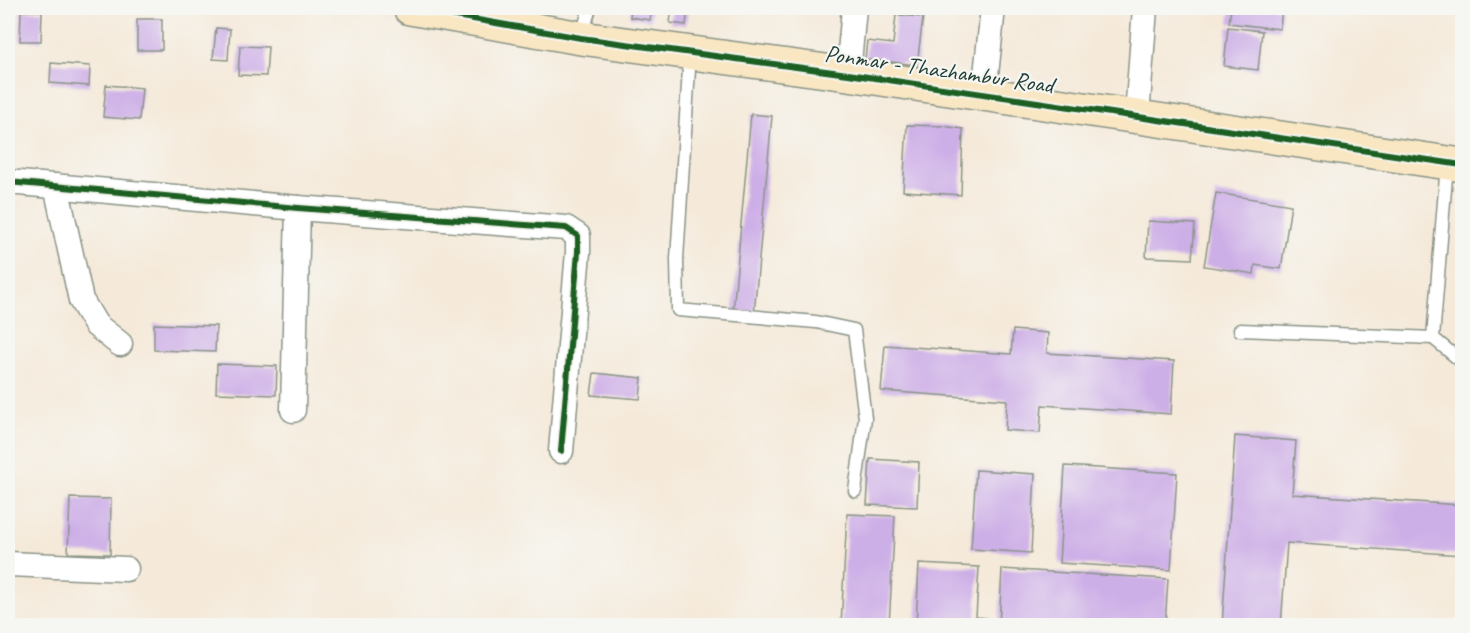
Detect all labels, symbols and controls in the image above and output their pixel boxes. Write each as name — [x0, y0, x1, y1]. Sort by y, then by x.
street label: Ponmar - Thazhambur Road — [823, 38, 1059, 100]

